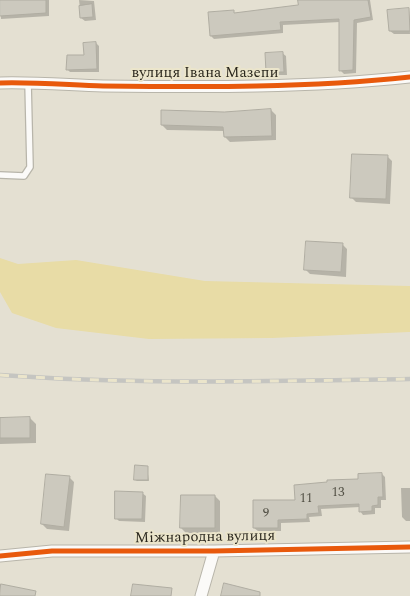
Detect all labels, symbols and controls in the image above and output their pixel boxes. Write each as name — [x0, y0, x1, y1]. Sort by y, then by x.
street label: вулиця Івана Мазепи — [131, 65, 279, 83]
house number: 13 — [332, 485, 344, 501]
house number: 11 — [300, 491, 312, 507]
house number: 9 — [263, 506, 269, 522]
street label: Міжнародна вулиця — [135, 528, 275, 548]

